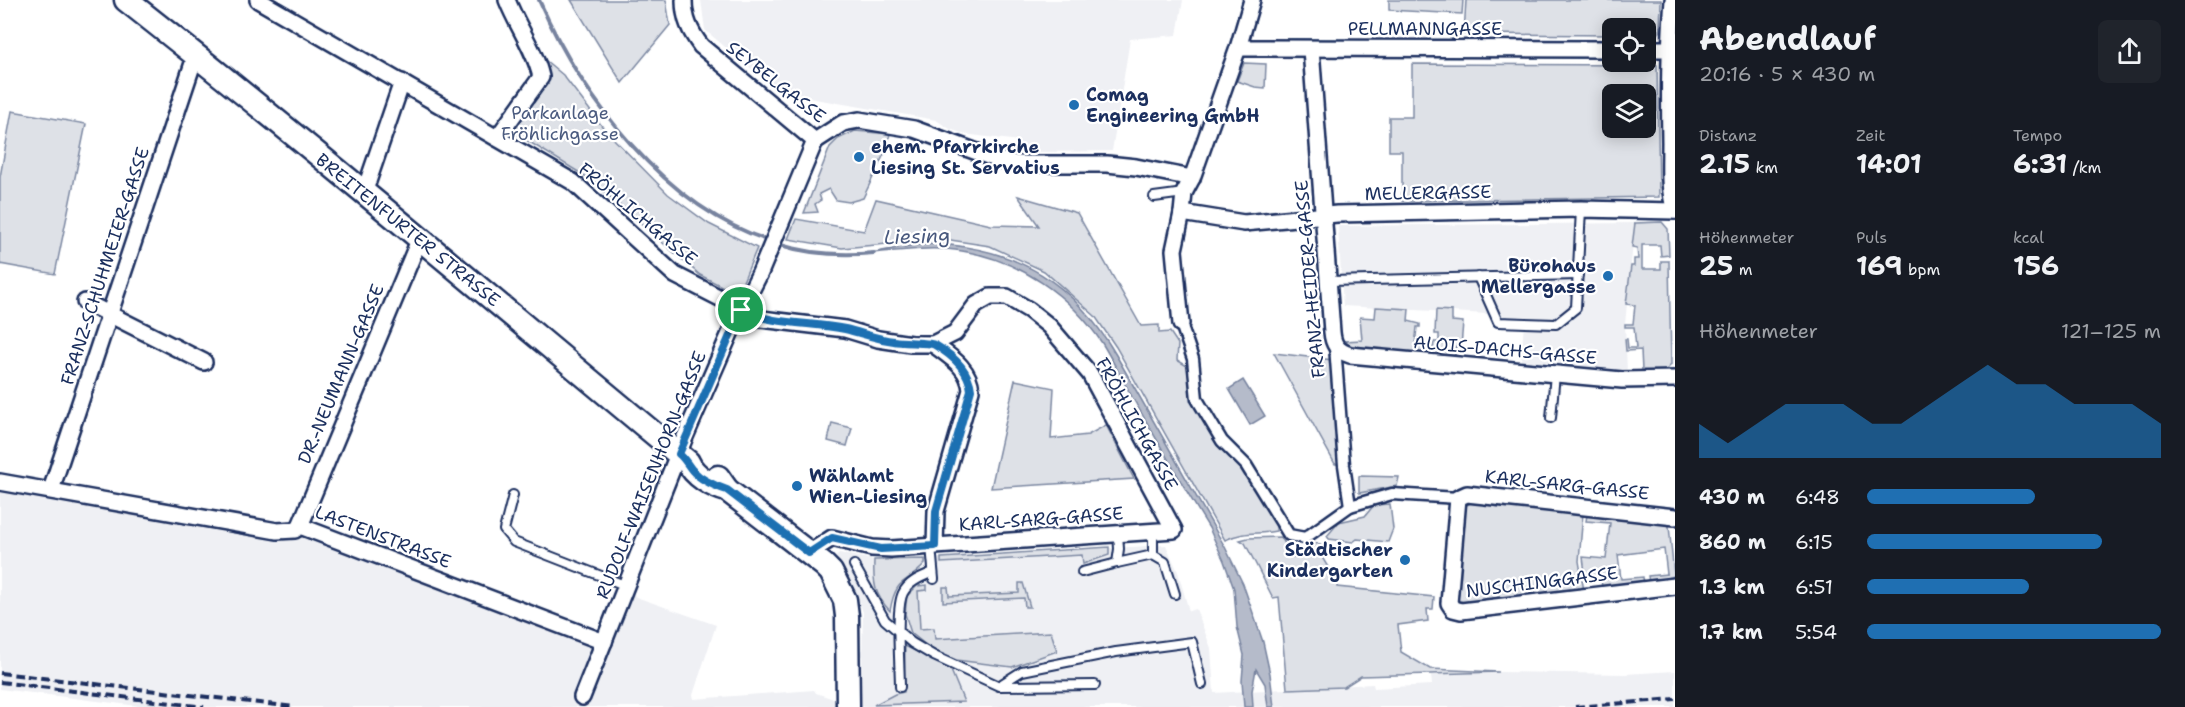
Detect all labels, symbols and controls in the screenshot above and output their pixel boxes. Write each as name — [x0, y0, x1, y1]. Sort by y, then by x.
text: Abendlauf — [1699, 16, 1876, 61]
street label: PELLMANNGASSE — [1348, 17, 1502, 41]
map controls — [1602, 18, 1656, 138]
button: locate — [1602, 18, 1656, 72]
button: share — [2098, 20, 2161, 83]
street label: SEYBELGASSE — [721, 36, 831, 128]
text: 20:16 · 5 × 430 m — [1699, 61, 1875, 87]
place label: Comag Engineering GmbH — [1086, 83, 1260, 128]
button: layers — [1602, 84, 1656, 138]
marker: Comag Engineering GmbH — [1067, 98, 1081, 112]
park label: Parkanlage Fröhlichgasse — [501, 101, 619, 146]
text: Distanz — [1699, 125, 1757, 146]
text: Zeit — [1856, 125, 1885, 146]
text: Tempo — [2013, 125, 2062, 146]
place label: ehem. Pfarrkirche Liesing St. Servatius — [871, 135, 1060, 180]
street label: FRANZ-SCHUHMEIER-GASSE — [55, 144, 155, 388]
text: 2.15 — [1699, 146, 1750, 181]
text: 14:01 — [1856, 146, 1922, 181]
text: 6:31 — [2013, 146, 2067, 181]
street label: BREITENFURTER STRASSE — [311, 148, 505, 312]
marker: ehem. Pfarrkirche Liesing St. Servatius — [852, 150, 866, 164]
street label: FRÖHLICHGASSE — [574, 157, 702, 271]
text: km — [1750, 157, 1778, 178]
text: /km — [2067, 157, 2101, 178]
street label: FRANZ-HEIDER-GASSE — [1289, 179, 1331, 379]
street label: MELLERGASSE — [1364, 180, 1492, 206]
water label: Liesing — [883, 222, 951, 250]
text: Höhenmeter — [1699, 227, 1794, 248]
text: Puls — [1856, 227, 1887, 248]
text: kcal — [2013, 227, 2044, 248]
text: 25 — [1699, 248, 1733, 283]
text: 169 — [1856, 248, 1903, 283]
text: 156 — [2013, 248, 2059, 283]
place label: Bürohaus Mellergasse — [1481, 254, 1596, 299]
text: m — [1733, 259, 1753, 280]
text: bpm — [1903, 259, 1940, 280]
marker: Bürohaus Mellergasse — [1601, 269, 1615, 283]
street label: DR.-NEUMANN-GASSE — [292, 280, 390, 468]
pin — [715, 284, 766, 335]
icon: arrive — [724, 293, 757, 326]
text: Höhenmeter — [1699, 318, 1818, 344]
text: 121–125 m — [2061, 318, 2161, 344]
street label: ALOIS-DACHS-GASSE — [1412, 330, 1598, 370]
street label: RUDOLF-WAISENHORN-GASSE — [590, 348, 712, 602]
street label: FRÖHLICHGASSE — [1091, 353, 1183, 495]
place label: Wählamt Wien-Liesing — [809, 464, 928, 509]
street label: KARL-SARG-GASSE — [1484, 464, 1650, 506]
marker: Wählamt Wien-Liesing — [790, 479, 804, 493]
text: 430 m — [1699, 484, 1765, 510]
text: 6:48 — [1795, 484, 1840, 510]
street label: LASTENSTRASSE — [312, 500, 454, 574]
street label: KARL-SARG-GASSE — [958, 501, 1124, 537]
text: 860 m — [1699, 529, 1766, 555]
text: 6:15 — [1795, 529, 1833, 555]
place label: Städtischer Kindergarten — [1267, 538, 1393, 583]
marker: Städtischer Kindergarten — [1398, 553, 1412, 567]
street label: NUSCHINGGASSE — [1464, 561, 1620, 603]
text: 1.3 km — [1699, 574, 1765, 600]
text: 6:51 — [1795, 574, 1833, 600]
text: 1.7 km — [1699, 619, 1763, 645]
text: 5:54 — [1795, 619, 1837, 645]

